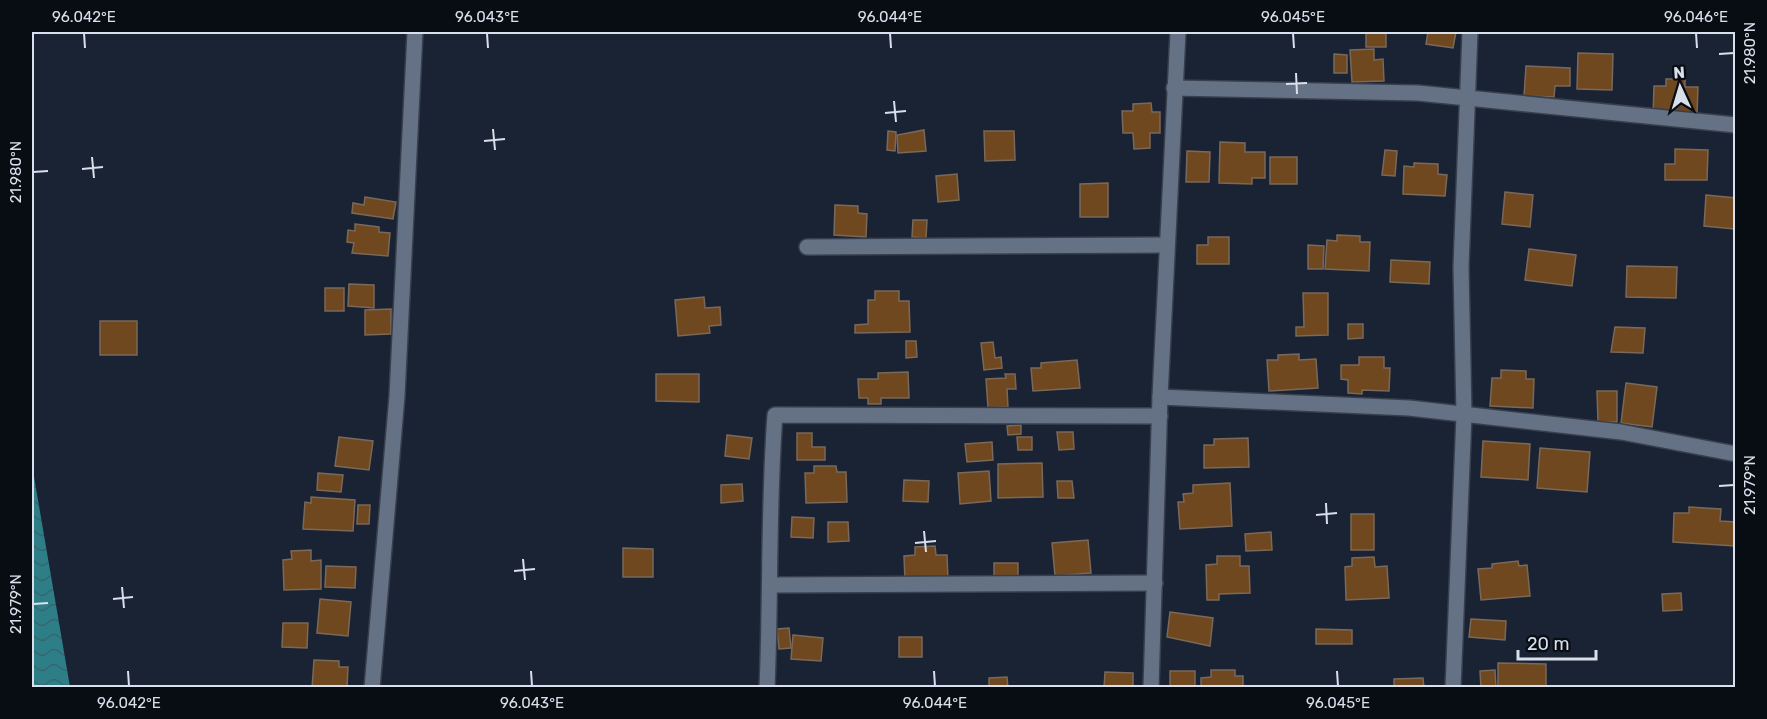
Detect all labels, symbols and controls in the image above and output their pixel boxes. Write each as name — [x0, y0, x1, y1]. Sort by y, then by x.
text: 96.042°E — [52, 8, 116, 26]
text: 96.043°E — [455, 8, 519, 26]
text: 96.044°E — [858, 8, 922, 26]
text: 96.045°E — [1261, 8, 1325, 26]
text: 96.046°E — [1664, 8, 1728, 26]
text: 21.980°N — [1741, 22, 1759, 84]
north arrow — [1650, 57, 1710, 117]
text: N — [1673, 63, 1685, 82]
text: 21.980°N — [7, 141, 25, 203]
text: 21.979°N — [1741, 455, 1759, 515]
text: 21.979°N — [7, 574, 25, 634]
scale bar — [1518, 623, 1596, 661]
text: 20 m — [1527, 633, 1569, 655]
text: 96.042°E — [97, 694, 161, 712]
text: 96.043°E — [500, 694, 564, 712]
text: 96.044°E — [903, 694, 967, 712]
text: 96.045°E — [1306, 694, 1370, 712]

